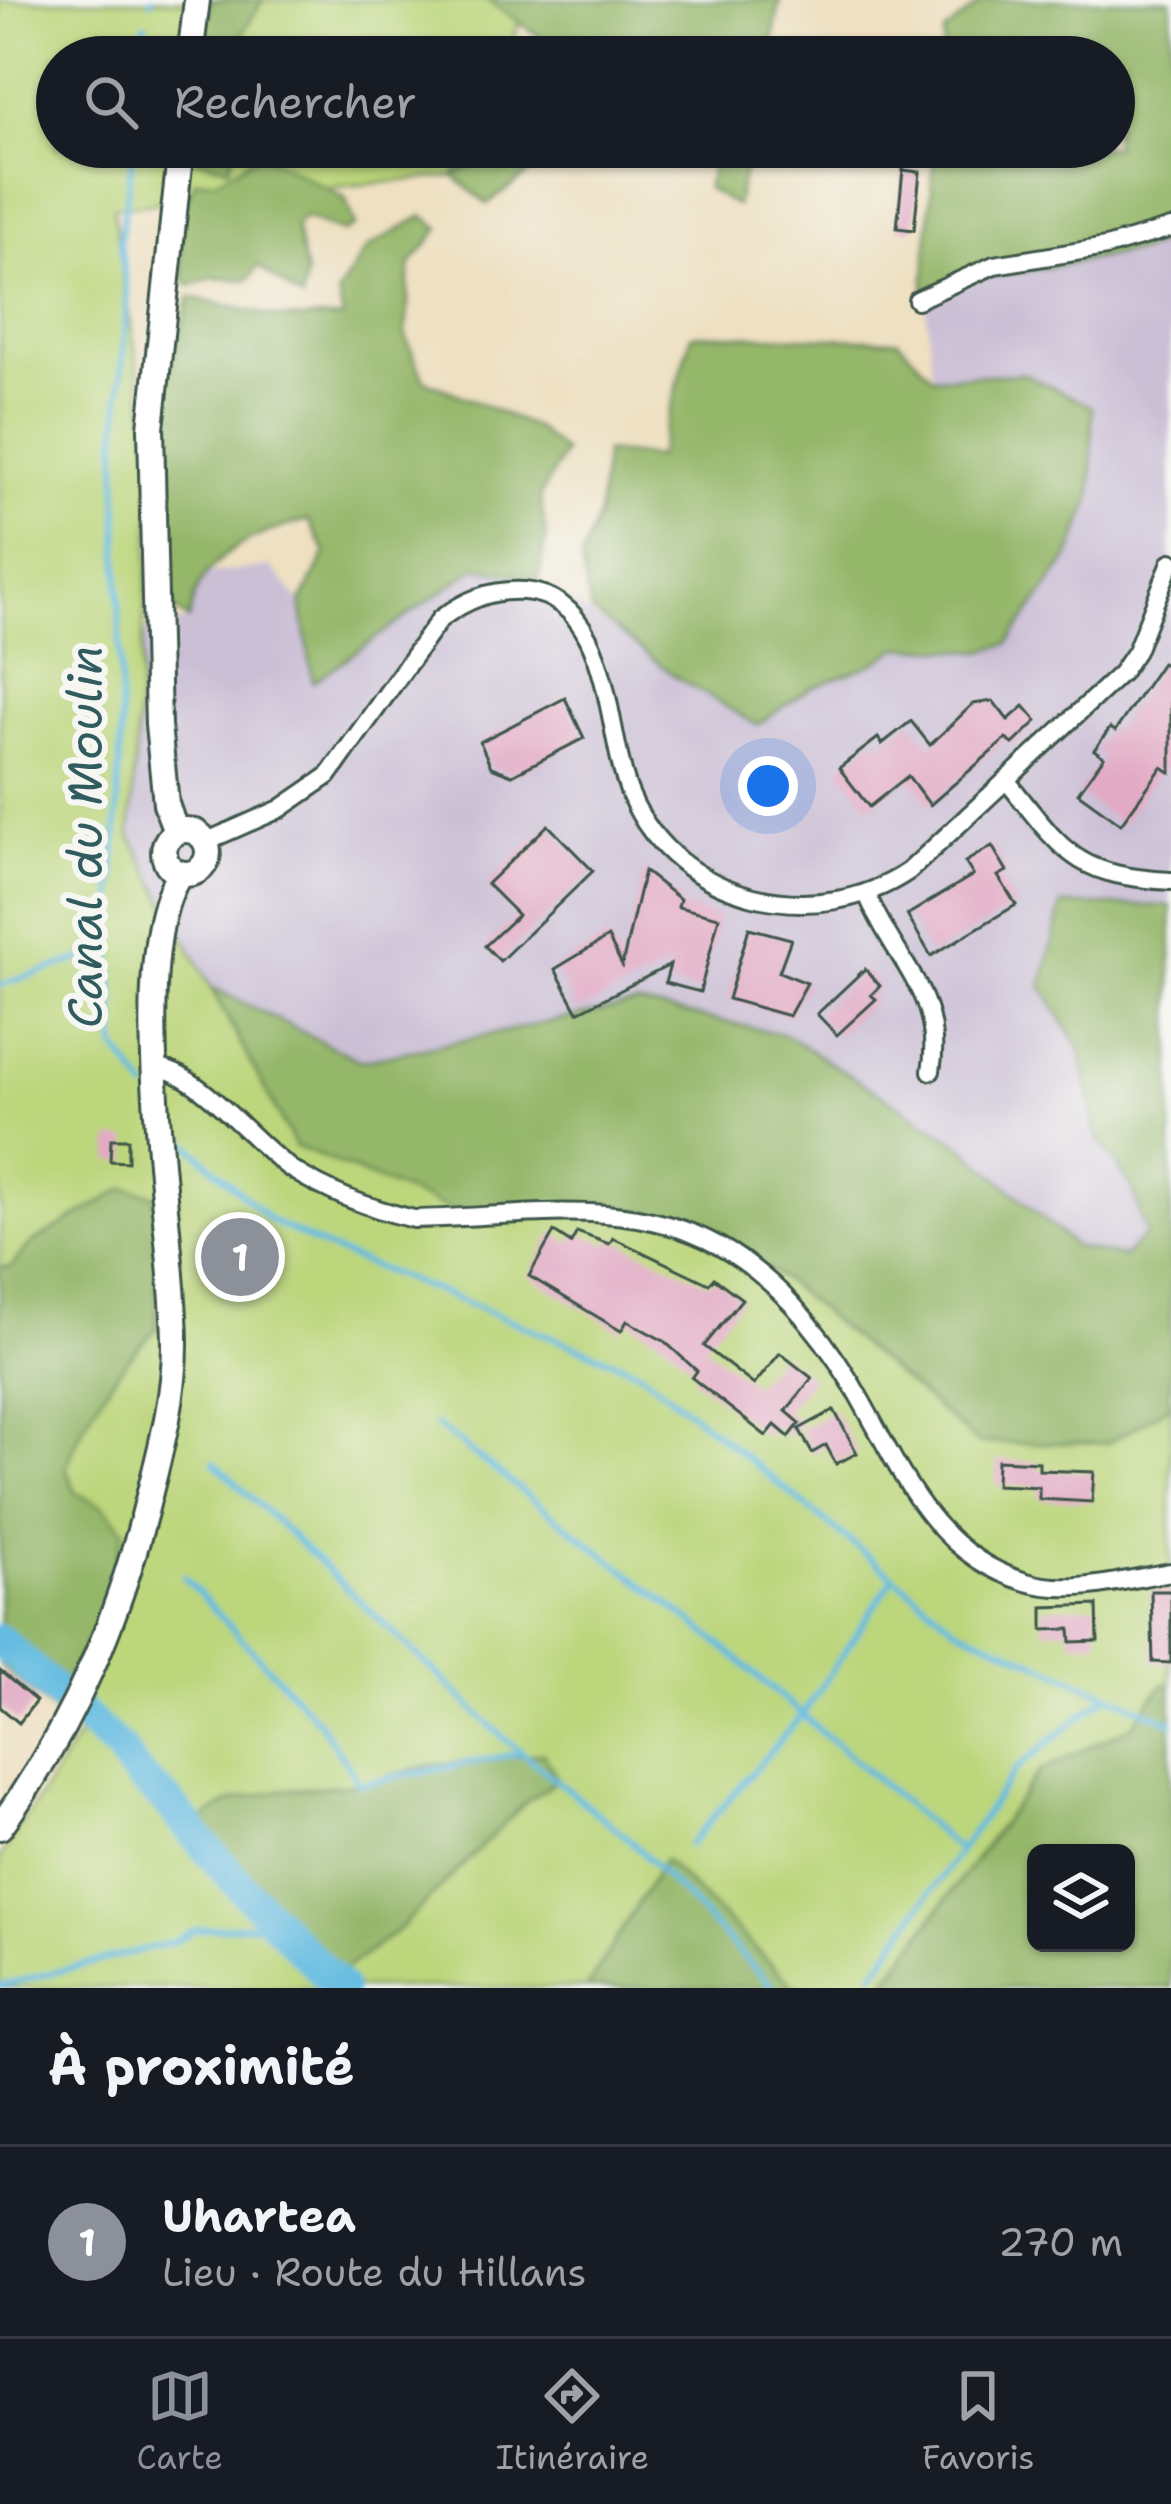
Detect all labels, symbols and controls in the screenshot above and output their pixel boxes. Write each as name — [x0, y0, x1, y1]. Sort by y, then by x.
search box — [36, 36, 1135, 168]
icon: search — [78, 69, 144, 135]
text: Rechercher — [174, 72, 417, 132]
water label: Canal du Moulin — [53, 645, 117, 1029]
your location — [738, 756, 798, 816]
pin: 1 — [201, 1212, 279, 1302]
map controls — [1027, 1844, 1135, 1952]
button: layers — [1027, 1844, 1135, 1952]
text: À proximité — [48, 2032, 355, 2100]
text: Uhartea — [162, 2186, 356, 2246]
text: 1 — [78, 2216, 96, 2268]
text: 270 m — [998, 2216, 1123, 2268]
text: Lieu · Route du Hillans — [162, 2246, 587, 2298]
tab: Carte — [136, 2363, 223, 2480]
tab: Itinéraire — [496, 2363, 649, 2480]
tab: Favoris — [922, 2363, 1035, 2480]

